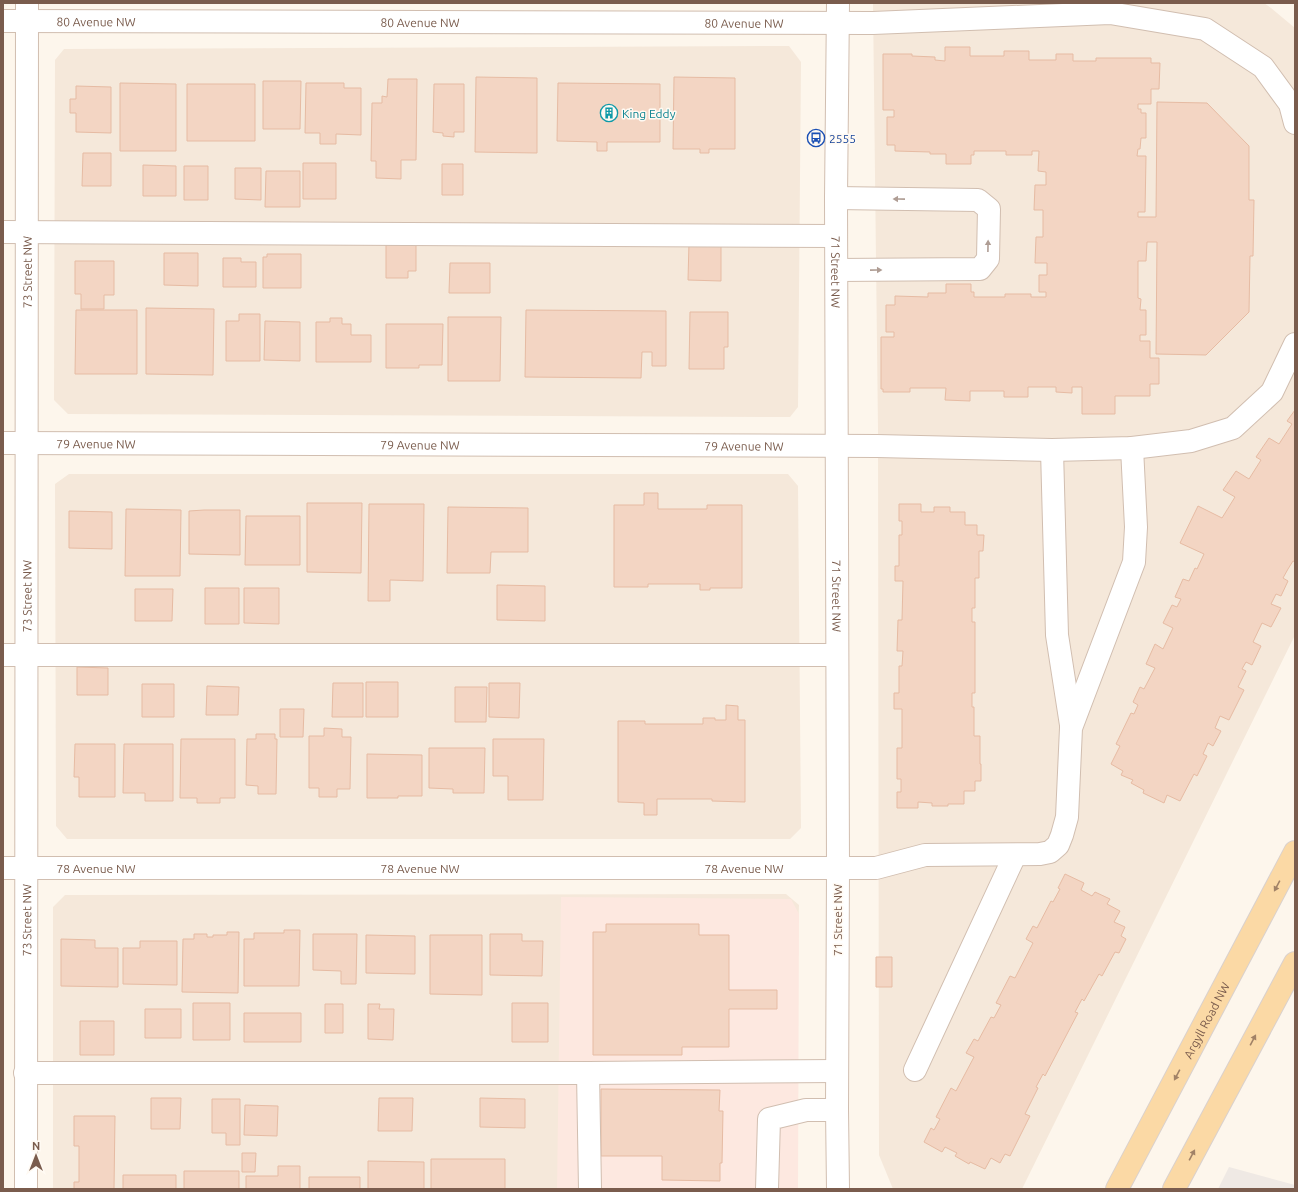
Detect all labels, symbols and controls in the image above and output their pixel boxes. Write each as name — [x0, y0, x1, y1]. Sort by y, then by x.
street label: 80 Avenue NW — [56, 15, 136, 28]
street label: 80 Avenue NW — [380, 15, 460, 29]
street label: 80 Avenue NW — [704, 16, 784, 29]
building icon: King Eddy — [599, 103, 619, 123]
place label: King Eddy — [622, 107, 676, 120]
bus stop icon: 2555 — [806, 128, 826, 148]
place label: 2555 — [829, 132, 856, 145]
one-way arrow — [893, 195, 905, 202]
street label: 73 Street NW — [20, 236, 33, 308]
street label: 71 Street NW — [830, 236, 843, 308]
one-way arrow — [985, 239, 991, 252]
one-way arrow — [870, 267, 883, 273]
street label: 79 Avenue NW — [56, 437, 136, 450]
street label: 79 Avenue NW — [380, 438, 460, 451]
street label: 79 Avenue NW — [704, 439, 784, 452]
street label: 73 Street NW — [20, 560, 33, 632]
street label: 71 Street NW — [831, 560, 844, 632]
street label: 78 Avenue NW — [56, 862, 136, 875]
street label: 78 Avenue NW — [380, 862, 460, 875]
street label: 78 Avenue NW — [704, 862, 784, 875]
one-way arrow — [1273, 880, 1280, 892]
street label: 73 Street NW — [20, 884, 33, 956]
street label: 71 Street NW — [831, 884, 844, 956]
street label: Argyll Road NW — [1181, 980, 1232, 1060]
one-way arrow — [1250, 1034, 1257, 1046]
one-way arrow — [1173, 1070, 1180, 1081]
north arrow — [16, 1136, 56, 1176]
text: N — [32, 1140, 40, 1152]
one-way arrow — [1189, 1149, 1196, 1160]

